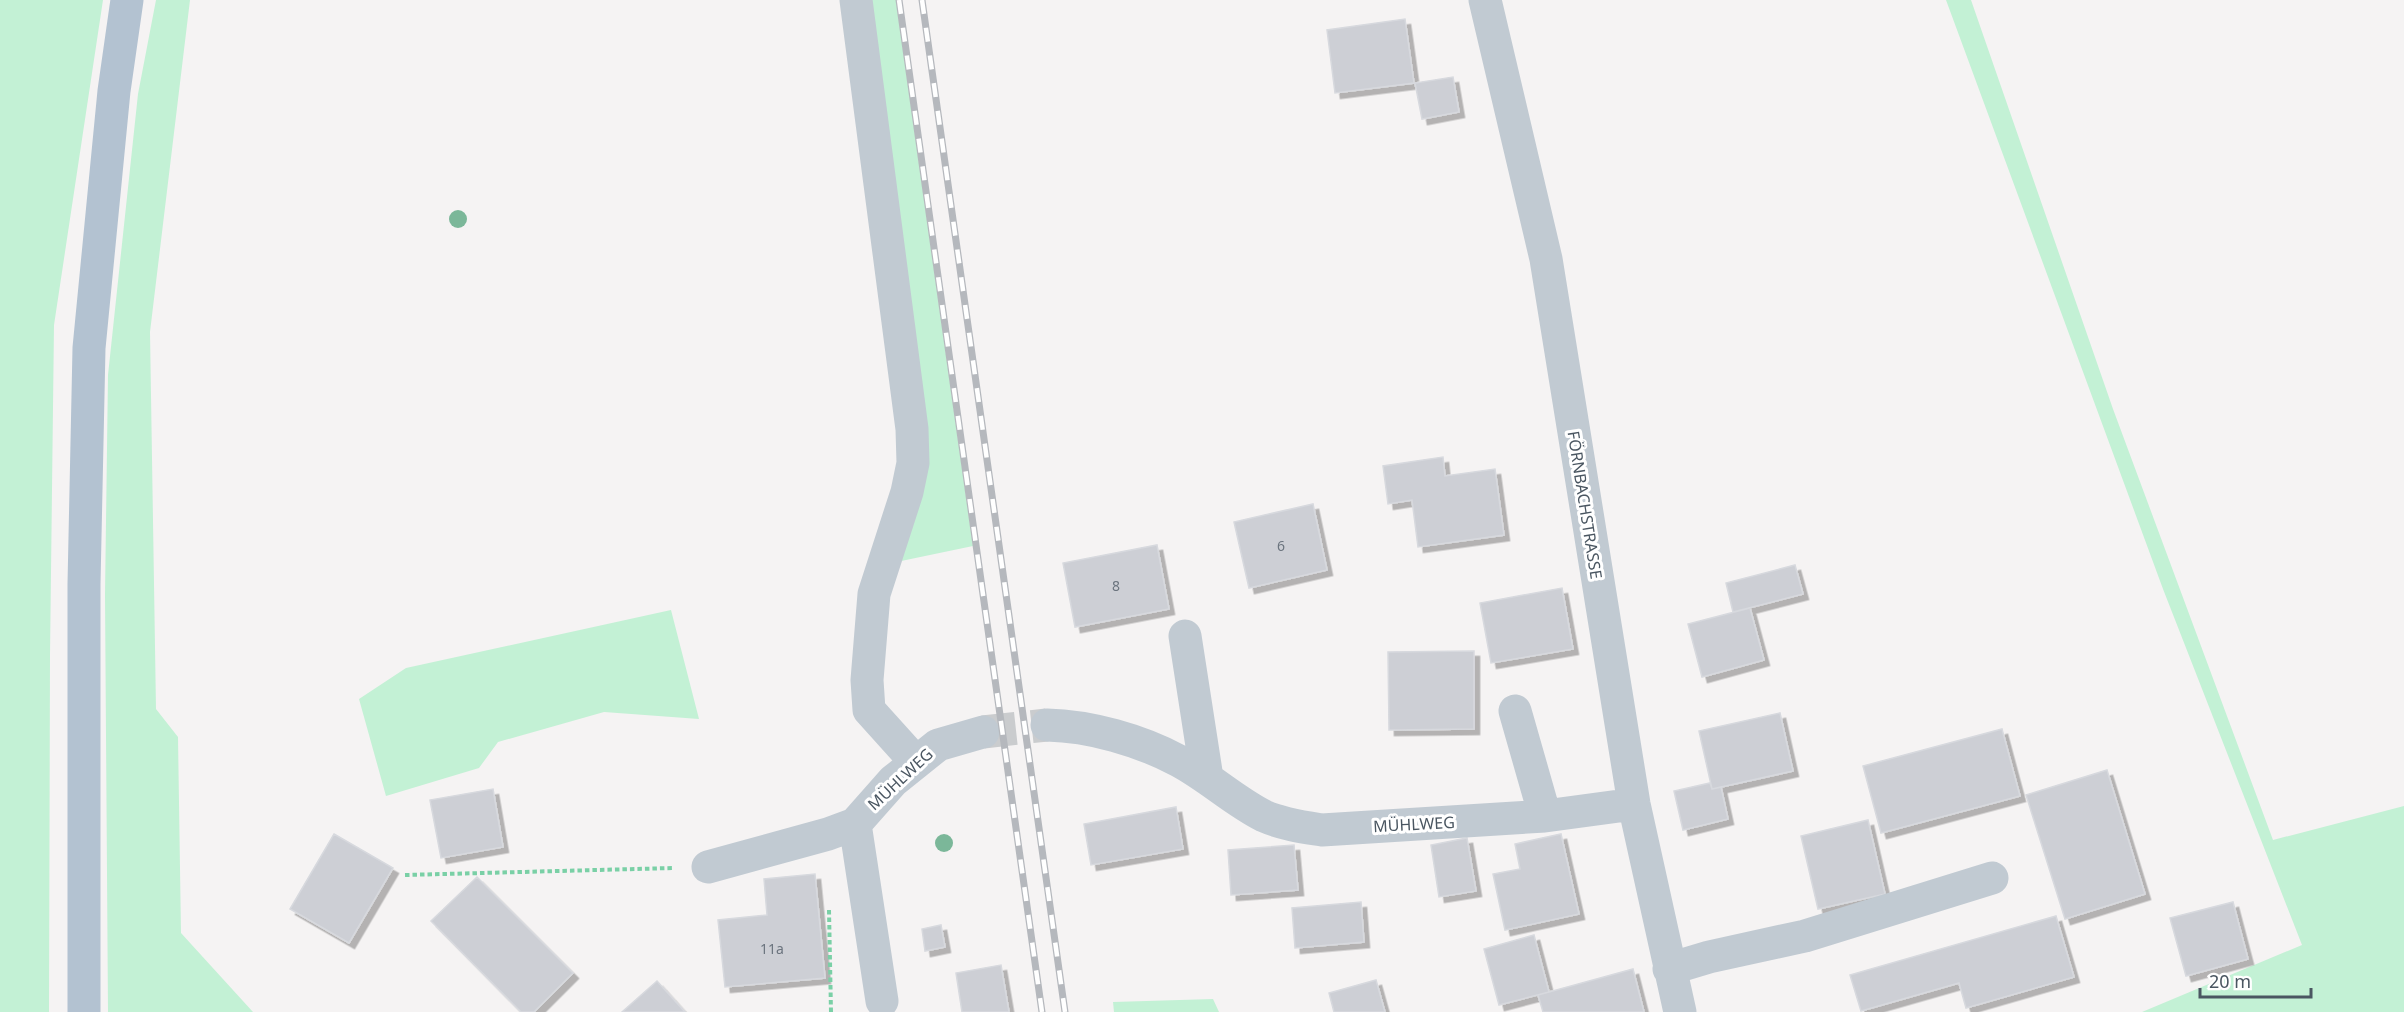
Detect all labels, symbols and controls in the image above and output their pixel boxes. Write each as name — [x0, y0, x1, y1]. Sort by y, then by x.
street label: FÖRNBACHSTRASSE — [1562, 429, 1608, 581]
house number: 6 — [1277, 536, 1285, 555]
house number: 8 — [1112, 576, 1120, 595]
street label: MÜHLWEG — [863, 743, 937, 815]
street label: MÜHLWEG — [1373, 811, 1455, 837]
house number: 11a — [760, 939, 784, 958]
scale bar — [2200, 961, 2311, 999]
text: 20 m — [2209, 969, 2251, 993]

